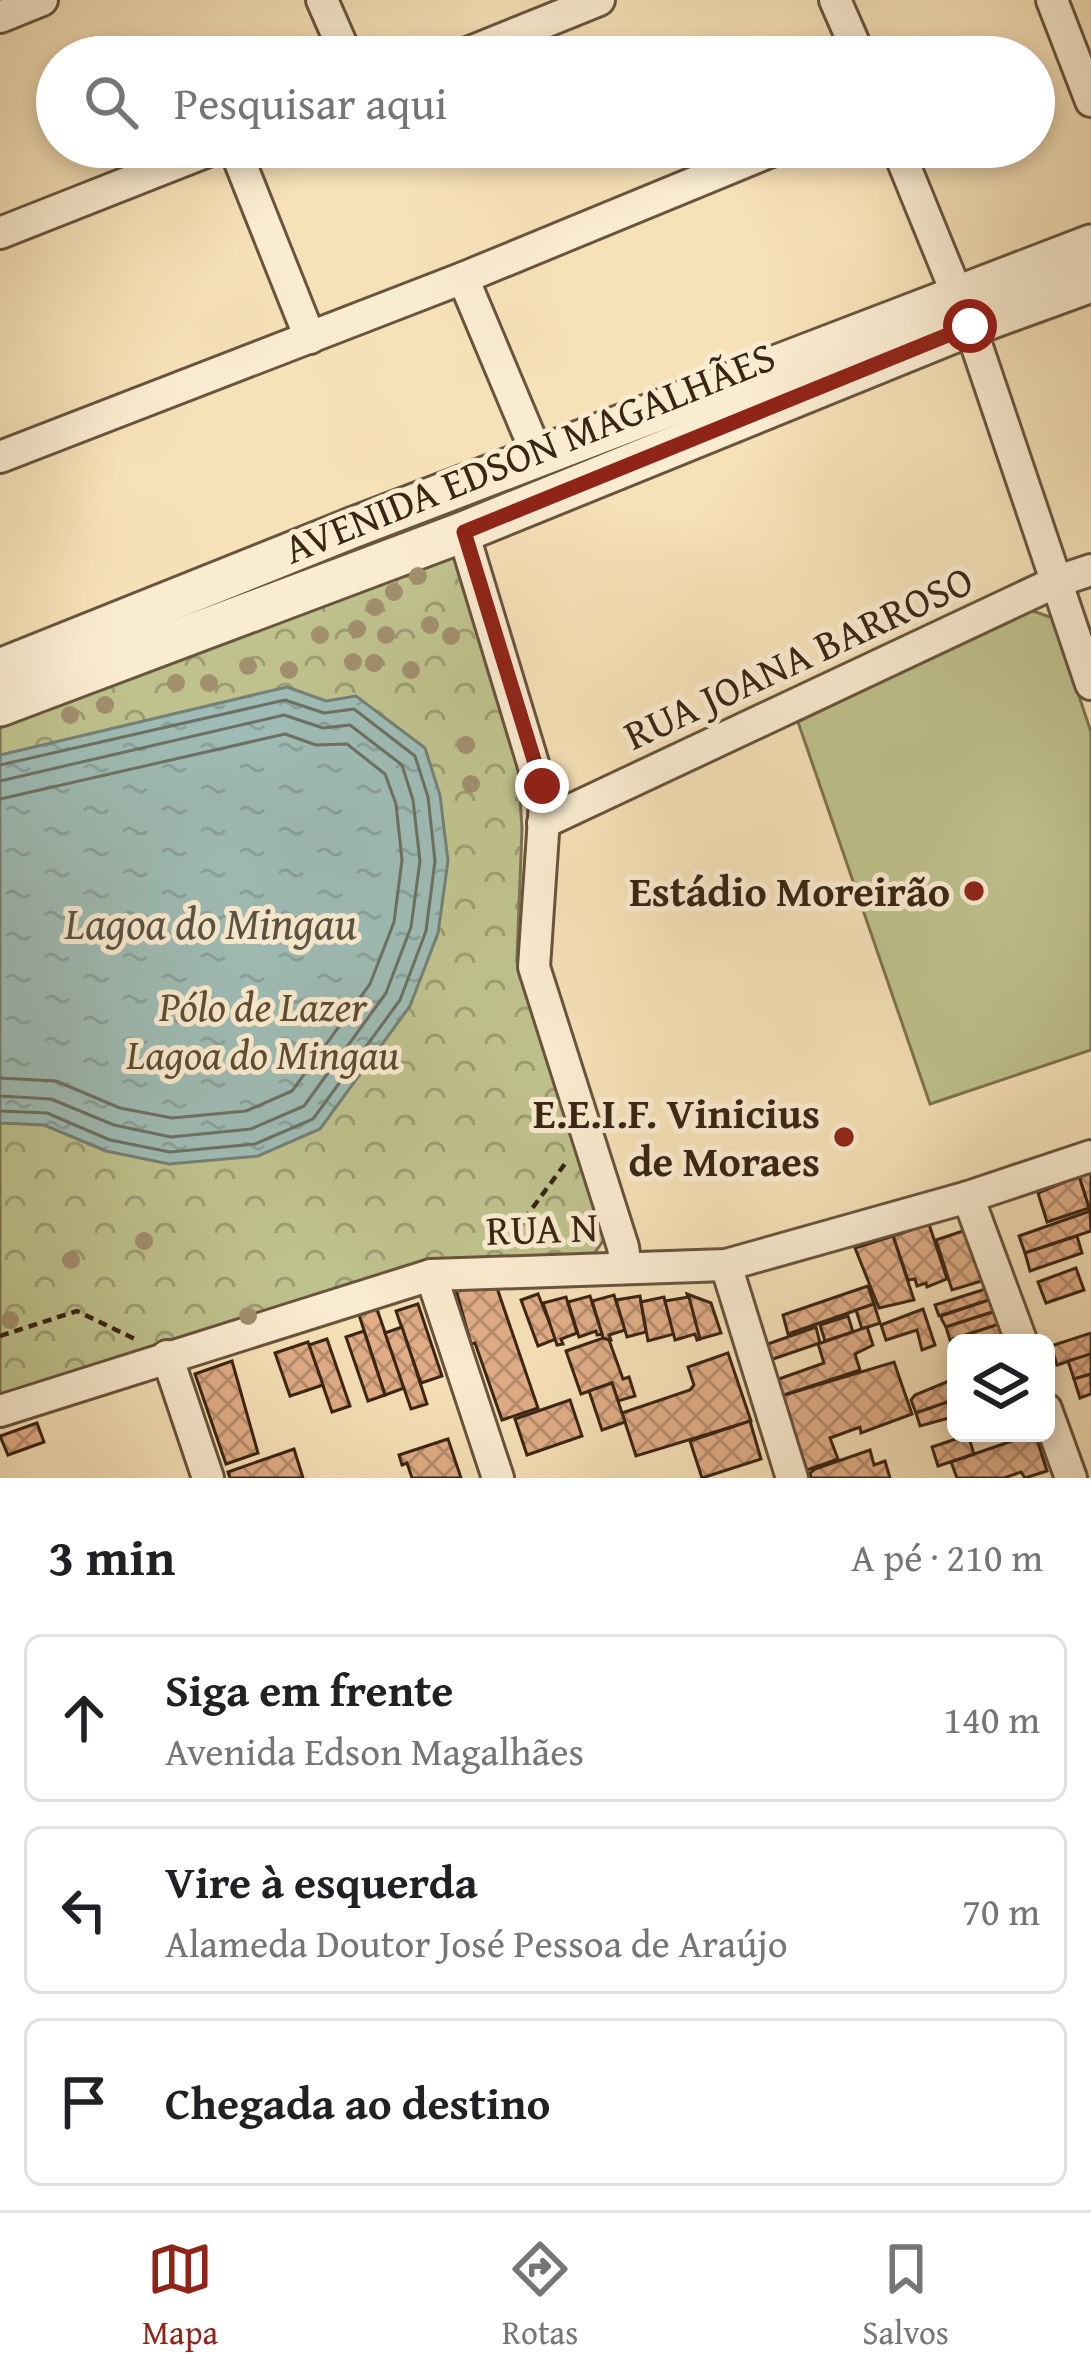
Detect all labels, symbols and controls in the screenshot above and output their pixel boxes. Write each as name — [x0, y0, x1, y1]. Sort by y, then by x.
search box — [36, 36, 1055, 168]
icon: search — [78, 69, 144, 135]
text: Pesquisar aqui — [174, 70, 447, 135]
route start — [943, 299, 997, 353]
street label: AVENIDA EDSON MAGALHÃES — [274, 325, 784, 578]
street label: RUA JOANA BARROSO — [613, 549, 982, 764]
route end — [515, 759, 569, 813]
place label: Estádio Moreirão — [629, 860, 950, 921]
marker: Estádio Moreirão — [961, 878, 987, 904]
water label: Lagoa do Mingau — [63, 890, 358, 955]
park label: Pólo de Lazer Lagoa do Mingau — [125, 975, 400, 1084]
place label: E.E.I.F. Vinicius de Moraes — [533, 1082, 820, 1191]
marker: E.E.I.F. Vinicius de Moraes — [831, 1124, 857, 1150]
street label: RUA N — [485, 1195, 599, 1260]
map controls — [947, 1334, 1055, 1442]
button: layers — [947, 1334, 1055, 1442]
text: 3 min — [48, 1519, 175, 1594]
text: A pé · 210 m — [851, 1528, 1043, 1585]
text: Siga em frente — [165, 1657, 453, 1722]
icon: ahead — [51, 1685, 117, 1751]
text: 140 m — [943, 1690, 1040, 1747]
text: Avenida Edson Magalhães — [165, 1722, 584, 1779]
text: Vire à esquerda — [165, 1849, 478, 1914]
icon: left — [51, 1877, 117, 1943]
text: 70 m — [962, 1882, 1040, 1939]
text: Alameda Doutor José Pessoa de Araújo — [165, 1914, 788, 1971]
icon: arrive — [51, 2069, 117, 2135]
text: Chegada ao destino — [165, 2070, 550, 2135]
tab: Mapa — [142, 2236, 218, 2356]
tab: Rotas — [502, 2236, 578, 2356]
tab: Salvos — [862, 2236, 949, 2356]

